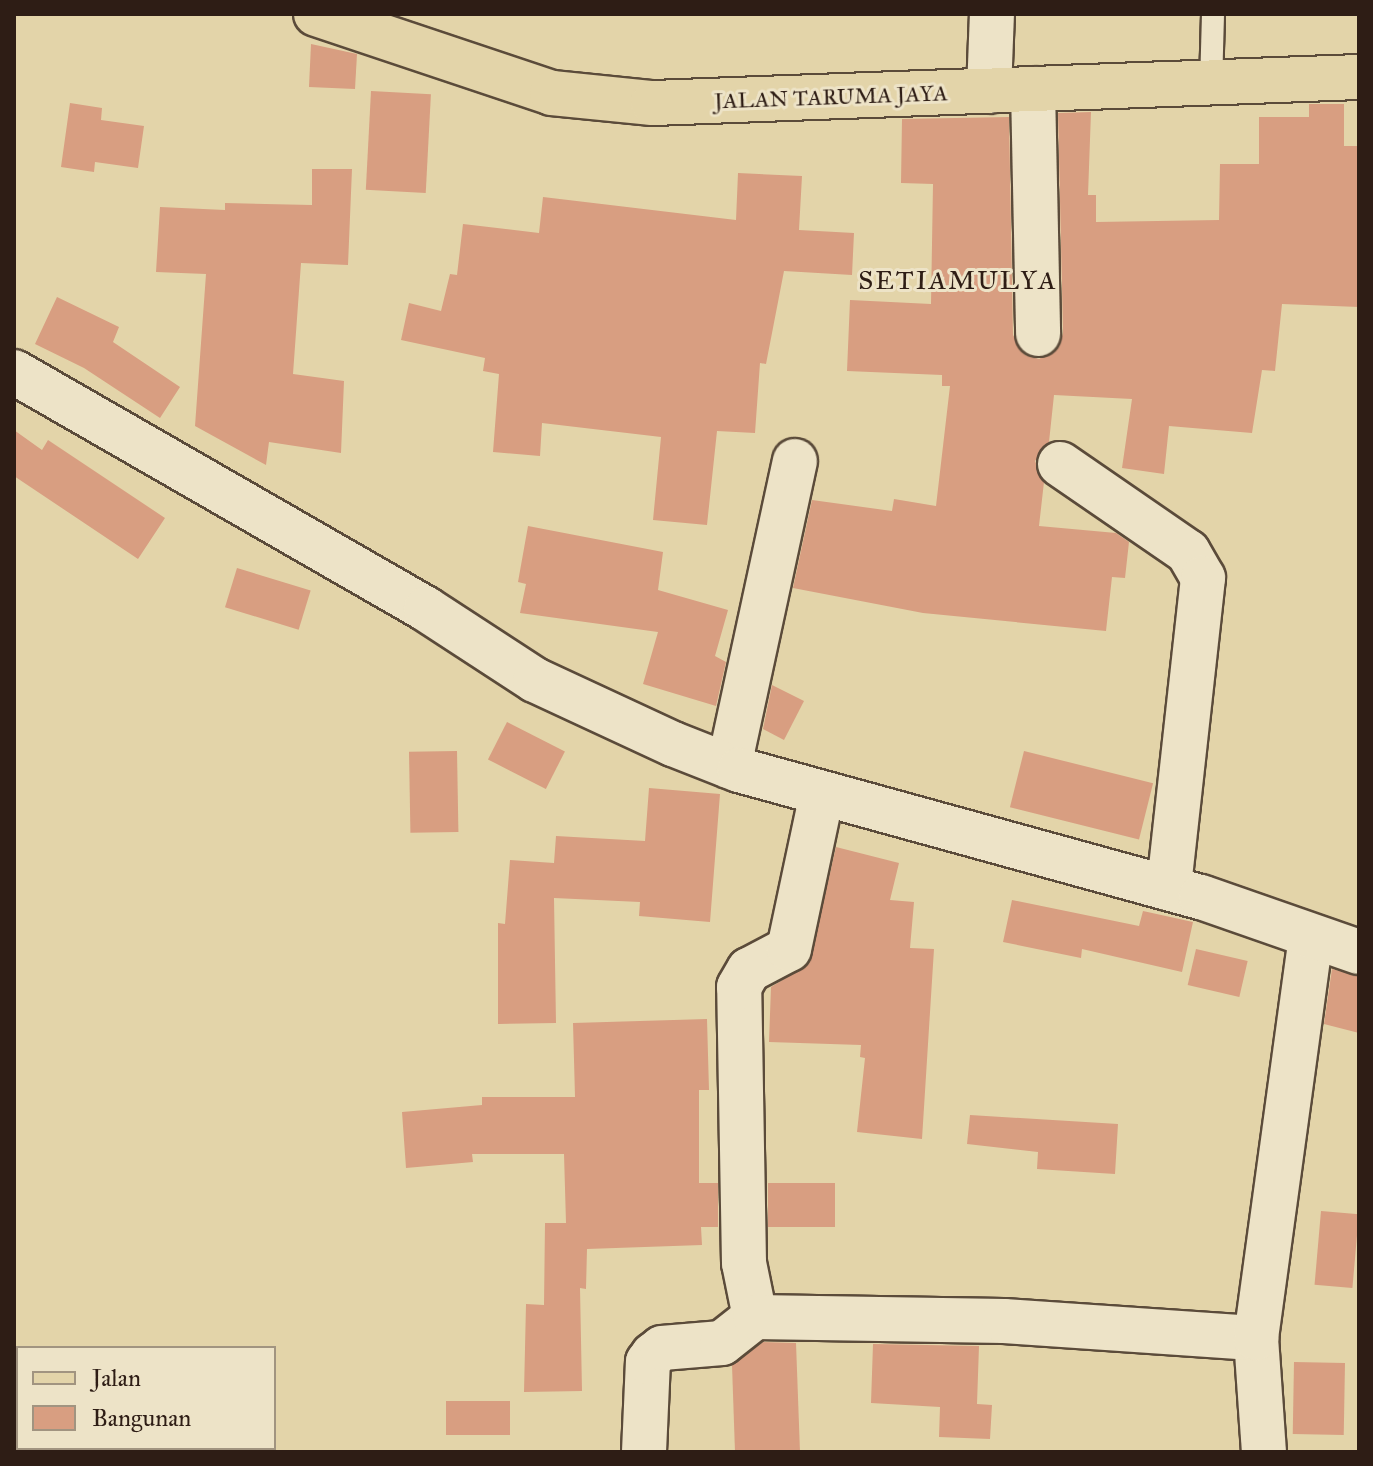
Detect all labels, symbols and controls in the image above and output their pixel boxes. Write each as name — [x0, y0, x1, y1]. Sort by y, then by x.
street label: JALAN TARUMA JAYA — [714, 80, 948, 114]
district label: SETIAMULYA — [858, 265, 1058, 297]
legend — [16, 1346, 276, 1450]
text: Jalan — [92, 1363, 141, 1393]
text: Bangunan — [92, 1403, 191, 1433]

